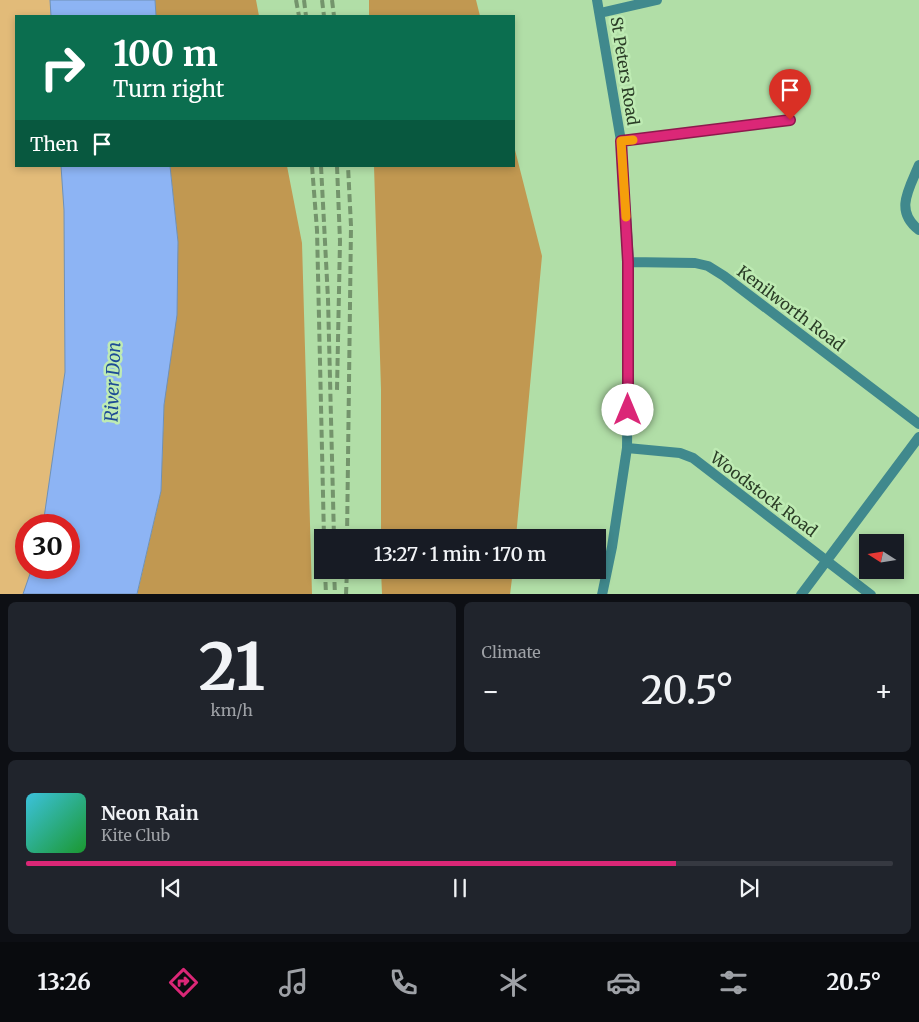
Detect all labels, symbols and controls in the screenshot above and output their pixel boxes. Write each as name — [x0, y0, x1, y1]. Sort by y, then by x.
street label: St Peters Road — [607, 15, 644, 127]
text: 100 m — [113, 32, 218, 76]
icon: right — [30, 35, 95, 100]
pin — [769, 69, 811, 120]
text: Turn right — [113, 75, 224, 103]
icon: arrive — [776, 76, 804, 104]
icon: arrive — [88, 130, 116, 158]
text: Then — [30, 132, 78, 156]
street label: Kenilworth Road — [733, 261, 849, 355]
water label: River Don — [100, 342, 125, 422]
position arrow — [601, 383, 653, 435]
street label: Woodstock Road — [706, 447, 822, 541]
speed limit sign: 30 — [15, 514, 80, 579]
north arrow — [859, 534, 904, 579]
map controls — [859, 534, 904, 579]
text: 13:27 · 1 min · 170 m — [374, 542, 546, 566]
text: 21 — [198, 626, 265, 708]
text: Climate — [482, 642, 541, 662]
text: 20.5° — [641, 667, 734, 714]
text: − — [482, 673, 500, 709]
text: + — [874, 673, 893, 709]
text: km/h — [211, 700, 253, 720]
text: Neon Rain — [101, 801, 199, 825]
text: Kite Club — [101, 825, 170, 845]
icon: previous — [157, 874, 185, 902]
icon: pause — [446, 874, 474, 902]
icon: next — [735, 874, 763, 902]
icon: directions — [166, 965, 201, 1000]
icon: music — [276, 965, 311, 1000]
icon: phone — [386, 965, 421, 1000]
icon: climate — [496, 965, 531, 1000]
icon: car — [606, 965, 641, 1000]
icon: filters — [716, 965, 751, 1000]
text: 13:26 — [38, 968, 91, 996]
text: 20.5° — [826, 968, 881, 996]

